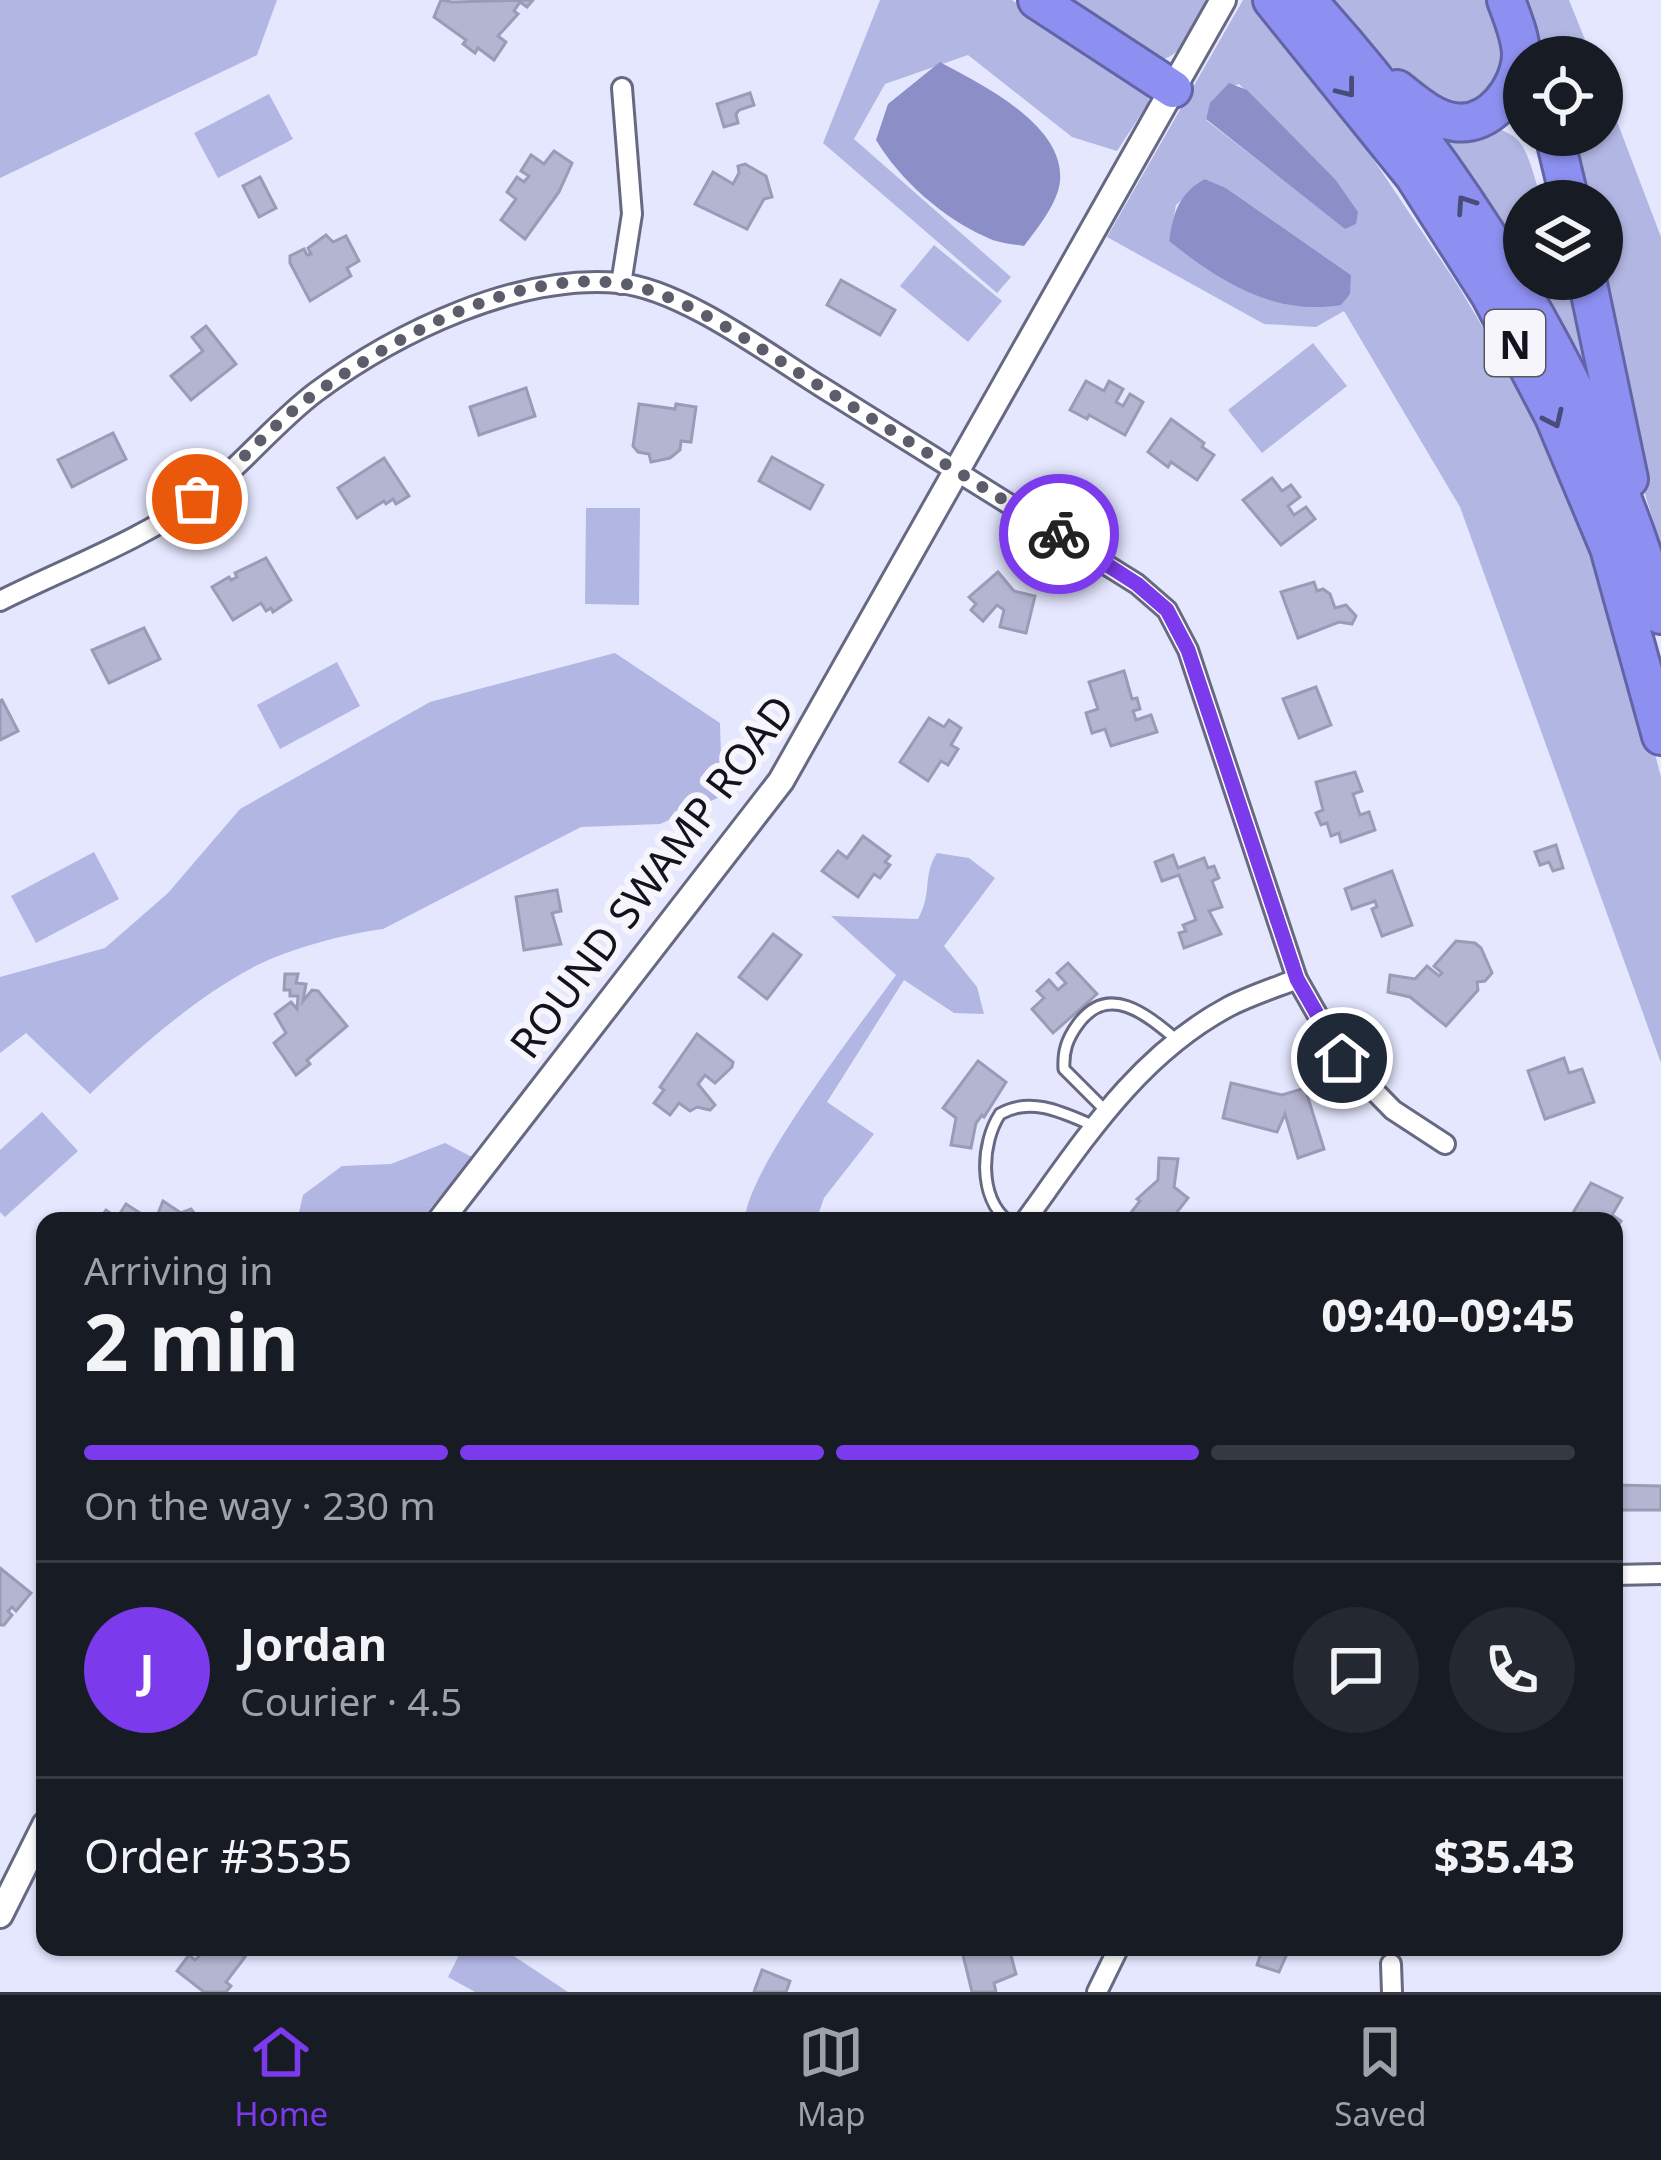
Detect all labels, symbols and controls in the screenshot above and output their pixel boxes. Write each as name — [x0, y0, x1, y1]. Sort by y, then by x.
map controls — [1503, 36, 1623, 300]
button: locate — [1503, 36, 1623, 156]
one-way arrow — [1333, 76, 1355, 98]
button: layers — [1503, 180, 1623, 300]
one-way arrow — [1457, 195, 1479, 217]
road number: N — [1485, 310, 1545, 376]
one-way arrow — [1540, 407, 1563, 428]
pin — [146, 448, 248, 550]
icon: bag — [164, 466, 230, 532]
courier — [999, 474, 1119, 594]
icon: bike — [1026, 501, 1092, 567]
street label: ROUND SWAMP ROAD — [496, 683, 806, 1069]
pin — [1291, 1007, 1393, 1109]
icon: home — [1309, 1025, 1375, 1091]
text: Arriving in — [84, 1243, 273, 1296]
text: 09:40–09:45 — [1321, 1284, 1575, 1345]
text: 2 min — [84, 1288, 299, 1394]
text: On the way · 230 m — [84, 1478, 436, 1531]
button: chat — [1293, 1607, 1419, 1733]
button: phone — [1449, 1607, 1575, 1733]
text: Jordan — [240, 1613, 387, 1674]
text: J — [140, 1639, 154, 1700]
text: Courier · 4.5 — [240, 1674, 462, 1727]
text: Order #3535 — [84, 1825, 352, 1886]
text: $35.43 — [1434, 1825, 1575, 1886]
tab: Home — [234, 2019, 328, 2136]
tab: Map — [797, 2019, 866, 2136]
tab: Saved — [1334, 2019, 1427, 2136]

